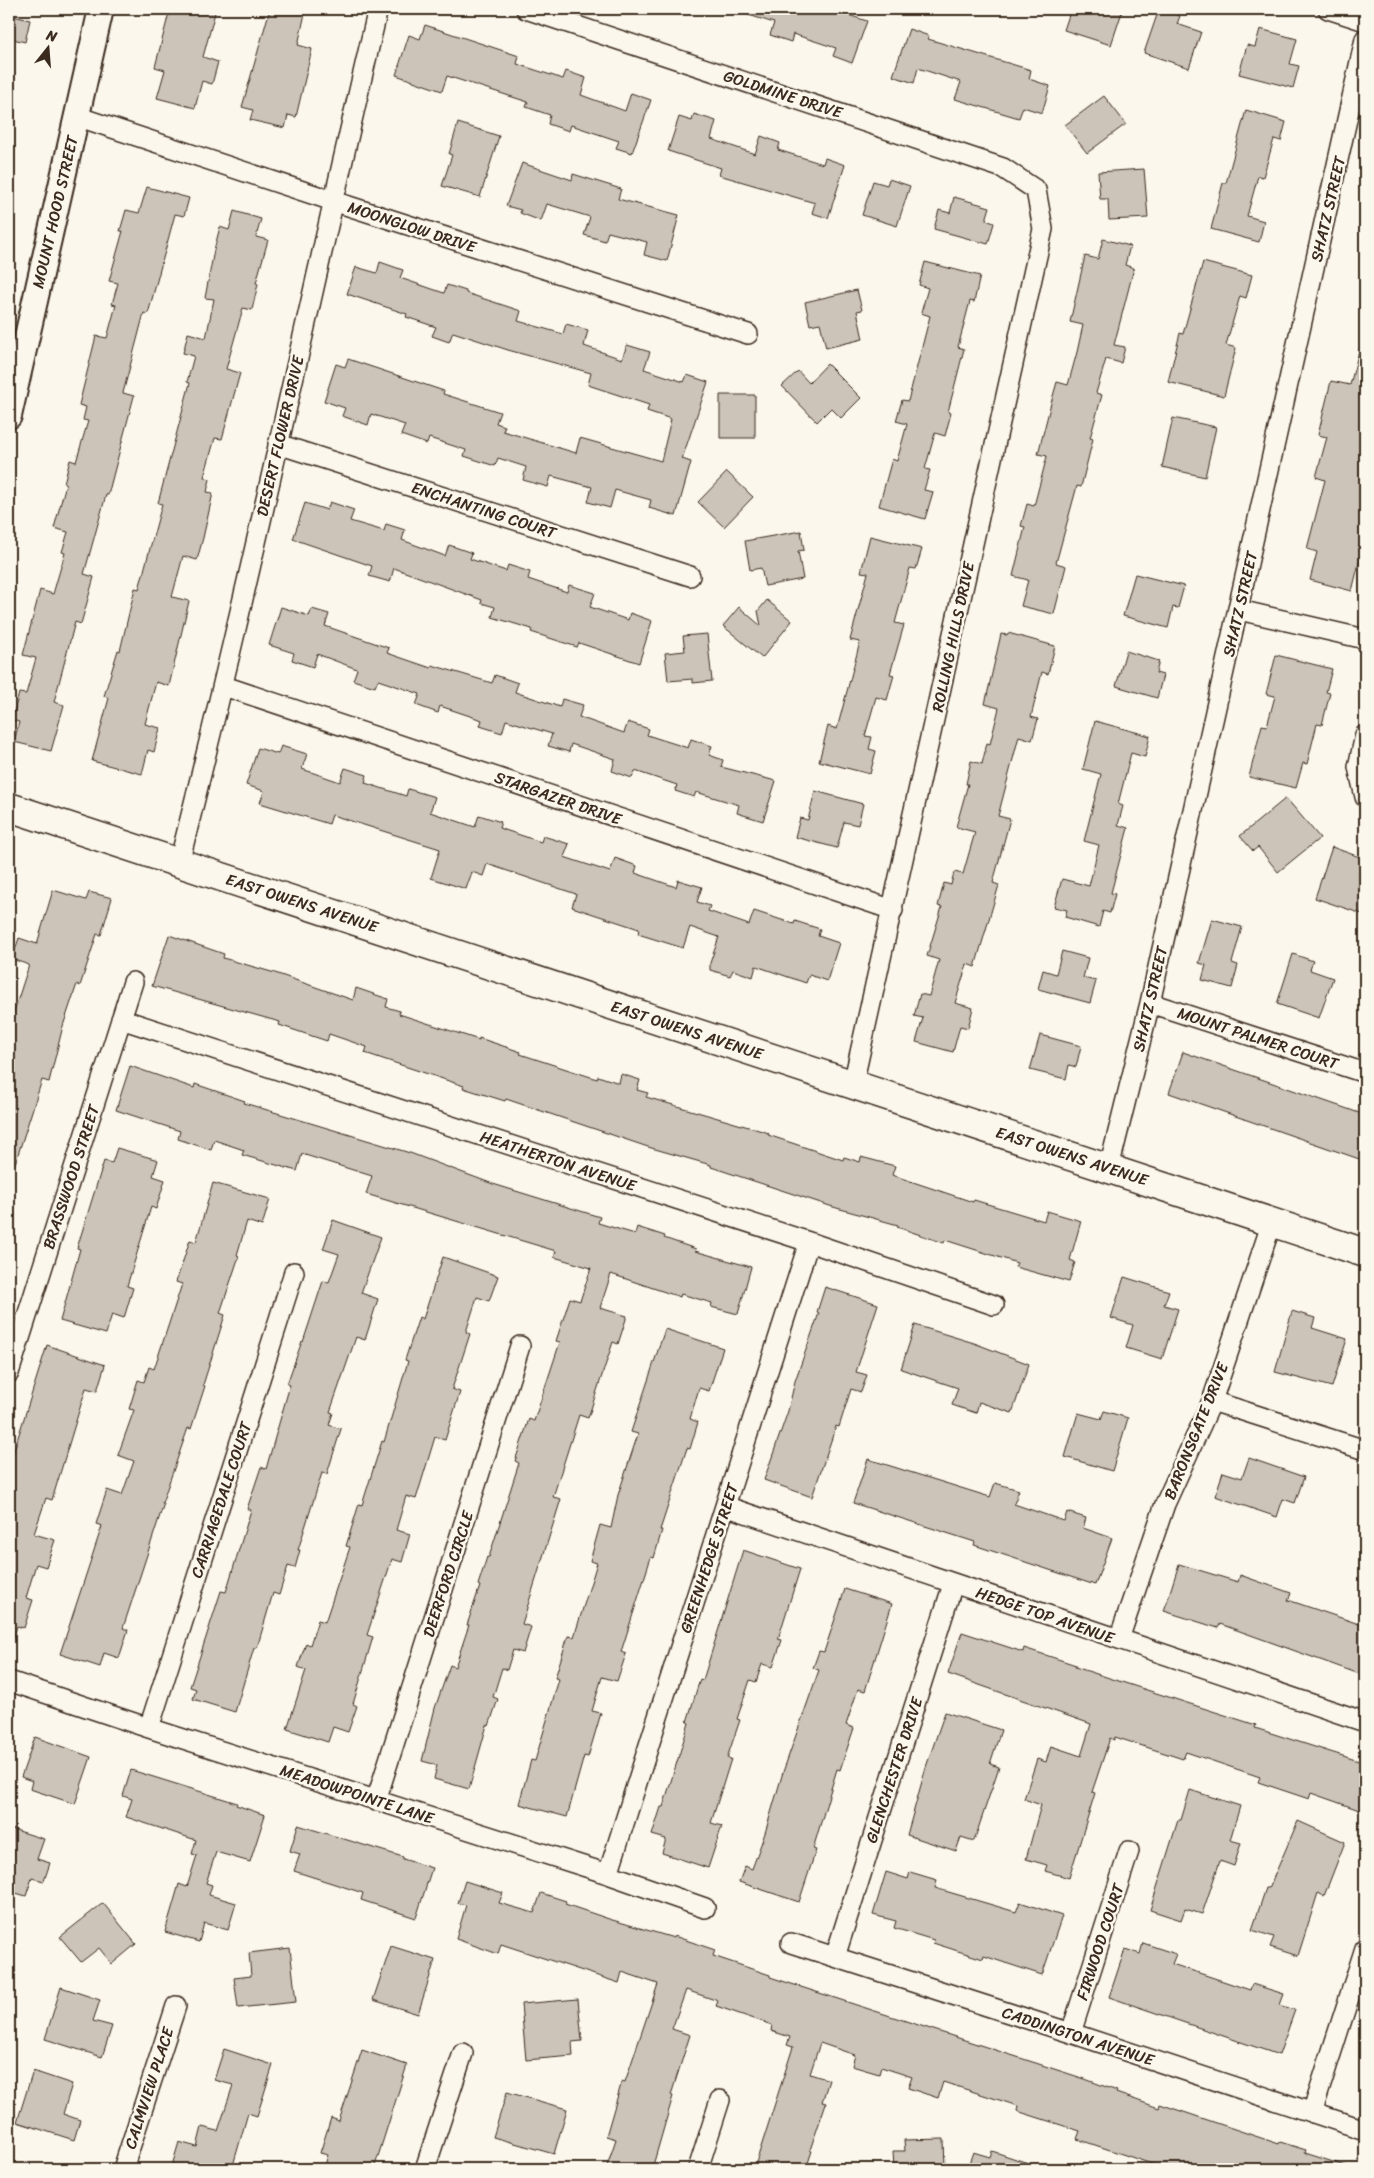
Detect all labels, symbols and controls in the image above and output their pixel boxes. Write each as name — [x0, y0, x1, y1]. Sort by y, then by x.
north arrow — [22, 22, 72, 72]
text: N — [42, 22, 60, 50]
street label: GOLDMINE DRIVE — [720, 61, 847, 127]
street label: MOUNT HOOD STREET — [23, 132, 87, 291]
street label: SHATZ STREET — [1302, 152, 1355, 265]
street label: MOONGLOW DRIVE — [344, 193, 481, 262]
street label: DESERT FLOWER DRIVE — [247, 352, 313, 519]
street label: ENCHANTING COURT — [408, 473, 561, 547]
street label: SHATZ STREET — [1214, 547, 1267, 660]
street label: ROLLING HILLS DRIVE — [923, 558, 983, 715]
street label: STARGAZER DRIVE — [490, 763, 627, 834]
street label: EAST OWENS AVENUE — [222, 865, 383, 942]
street label: SHATZ STREET — [1124, 942, 1177, 1055]
street label: EAST OWENS AVENUE — [607, 992, 768, 1069]
street label: MOUNT PALMER COURT — [1174, 998, 1343, 1078]
street label: BRASSWOOD STREET — [34, 1100, 108, 1253]
street label: EAST OWENS AVENUE — [992, 1118, 1153, 1195]
street label: HEATHERTON AVENUE — [476, 1122, 641, 1200]
street label: BARONSGATE DRIVE — [1155, 1357, 1237, 1504]
street label: CARRIAGEDALE COURT — [182, 1417, 260, 1582]
street label: GREENHEDGE STREET — [671, 1478, 747, 1637]
street label: DEERFORD CIRCLE — [414, 1506, 482, 1641]
street label: HEDGE TOP AVENUE — [972, 1578, 1119, 1653]
street label: GLENCHESTER DRIVE — [857, 1692, 932, 1847]
street label: MEADOWPOINTE LANE — [276, 1755, 439, 1833]
street label: FIRWOOD COURT — [1067, 1879, 1133, 2004]
street label: CADDINGTON AVENUE — [998, 1998, 1159, 2075]
street label: CALMVIEW PLACE — [116, 2022, 183, 2153]

